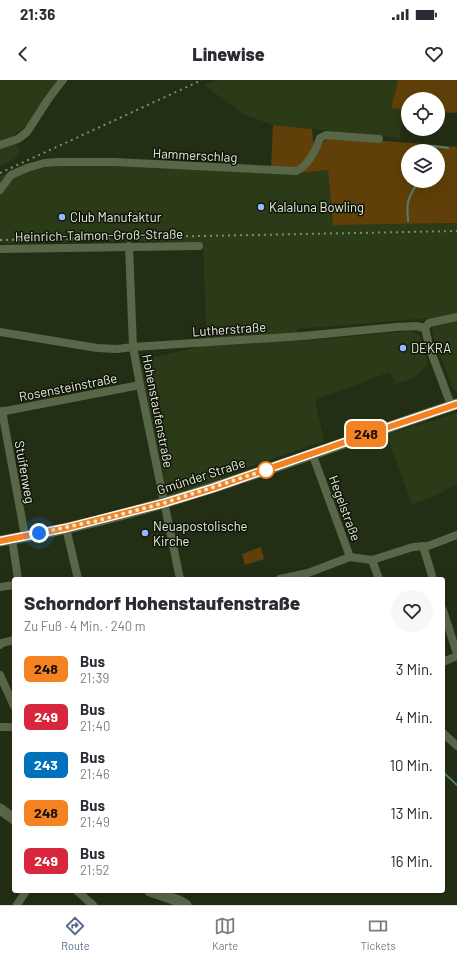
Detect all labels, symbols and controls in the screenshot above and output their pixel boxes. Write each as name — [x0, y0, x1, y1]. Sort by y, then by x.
text: 21:36 — [20, 5, 55, 23]
icon: back — [12, 43, 34, 65]
text: Linewise — [192, 43, 265, 65]
icon: heart — [423, 43, 445, 65]
map controls — [401, 92, 445, 188]
button: locate — [401, 92, 445, 136]
button: layers — [401, 144, 445, 188]
street label: Hammerschlag — [152, 145, 238, 165]
place label: Kalaluna Bowling — [269, 199, 364, 215]
marker: Kalaluna Bowling — [256, 202, 266, 212]
place label: Club Manufaktur — [70, 209, 162, 225]
marker: Club Manufaktur — [57, 212, 67, 222]
street label: Heinrich-Talmon-Groß-Straße — [15, 226, 183, 244]
street label: Lutherstraße — [191, 318, 267, 340]
place label: DEKRA — [411, 340, 451, 356]
marker: DEKRA — [398, 343, 408, 353]
street label: Hohenstaufenstraße — [139, 353, 177, 469]
street label: Rosensteinstraße — [18, 370, 119, 404]
line badge: 248 — [343, 421, 389, 447]
text: 248 — [354, 425, 378, 442]
street label: Stuifenweg — [12, 439, 38, 505]
street label: Gmünder Straße — [155, 454, 247, 498]
unlabelled marker — [257, 461, 275, 479]
street label: Hegelstraße — [326, 473, 364, 543]
place label: Neuapostolische Kirche — [153, 518, 248, 549]
your location — [29, 523, 49, 543]
marker: Neuapostolische Kirche — [140, 528, 150, 538]
button: heart — [391, 590, 433, 632]
text: Schorndorf Hohenstaufenstraße — [24, 591, 300, 614]
text: Zu Fuß · 4 Min. · 240 m — [24, 618, 146, 634]
text: Bus — [80, 652, 105, 670]
text: 248 — [34, 660, 58, 677]
text: 3 Min. — [396, 660, 433, 678]
text: 21:39 — [80, 670, 109, 686]
text: Bus — [80, 700, 105, 718]
text: 249 — [34, 708, 58, 725]
text: 4 Min. — [395, 708, 433, 726]
text: 21:40 — [80, 718, 110, 734]
text: Bus — [80, 748, 105, 766]
text: 243 — [34, 756, 58, 773]
text: 10 Min. — [390, 756, 433, 774]
text: 21:46 — [80, 766, 110, 782]
text: Bus — [80, 796, 105, 814]
text: 248 — [34, 804, 58, 821]
text: 13 Min. — [391, 804, 433, 822]
text: 21:49 — [80, 814, 110, 830]
text: Bus — [80, 844, 105, 862]
text: 249 — [34, 852, 58, 869]
text: 16 Min. — [391, 852, 433, 870]
text: 21:52 — [80, 862, 109, 878]
tab: Route — [61, 915, 90, 952]
tab: Karte — [212, 915, 238, 952]
tab: Tickets — [361, 915, 396, 952]

